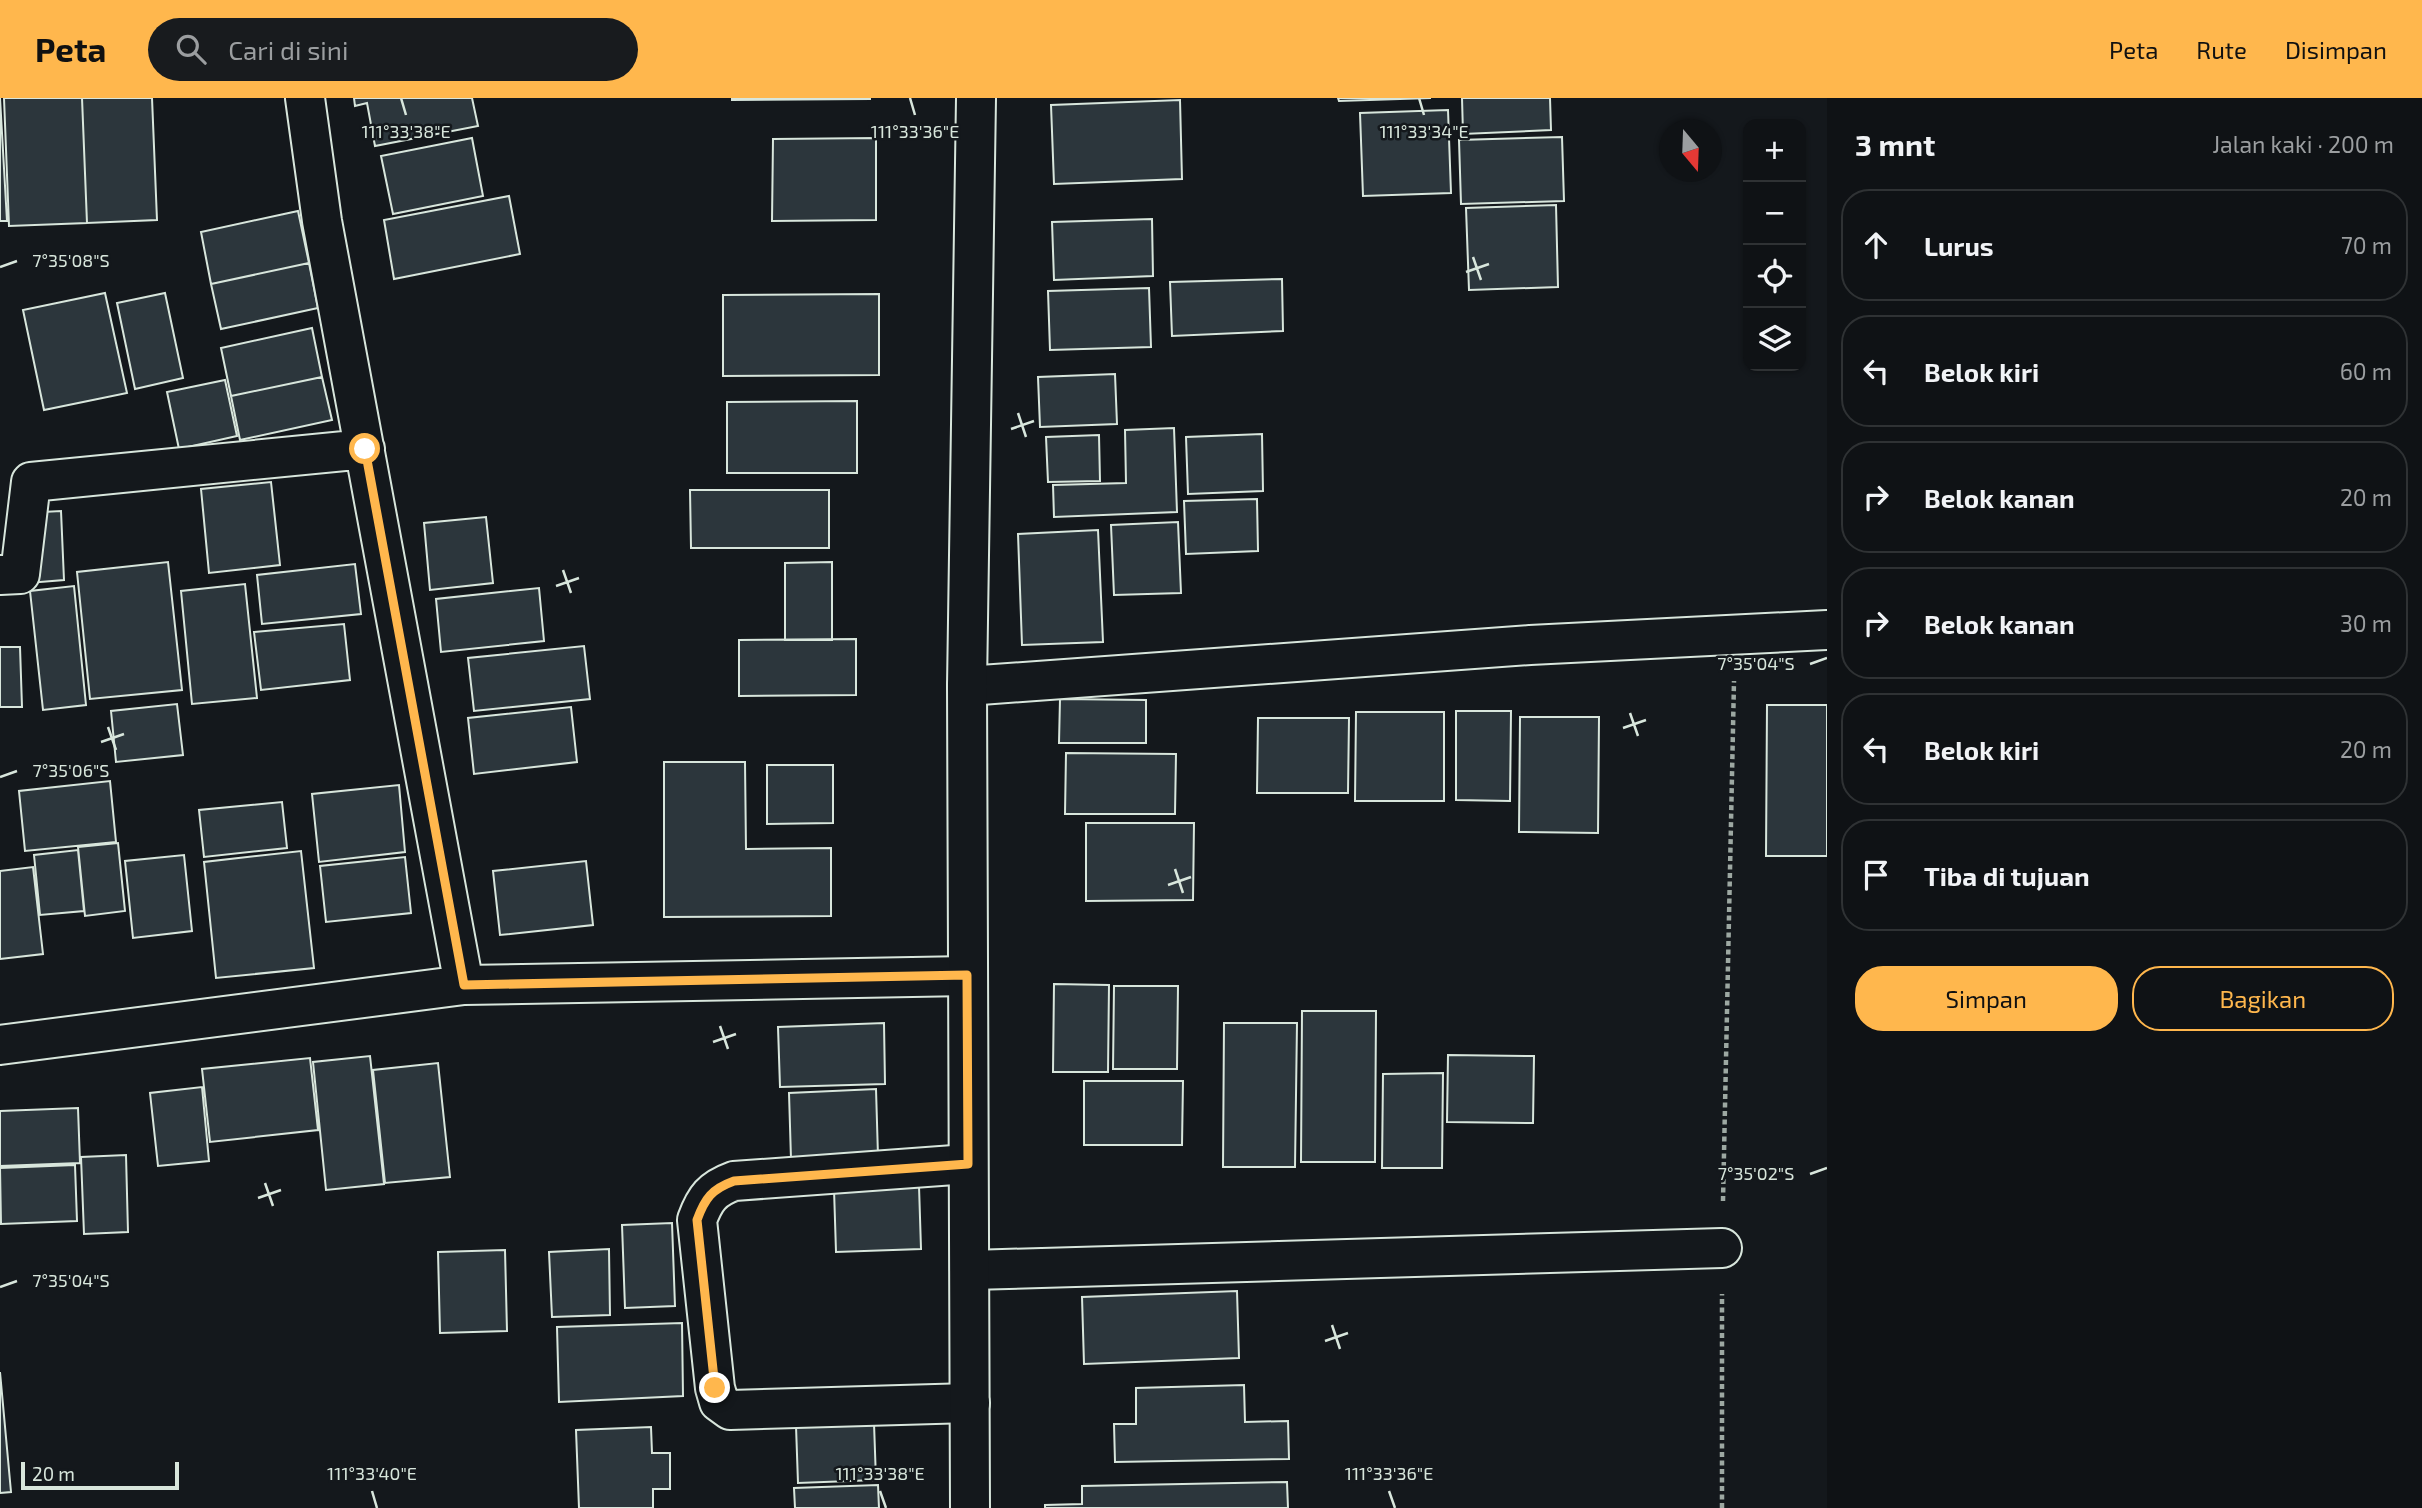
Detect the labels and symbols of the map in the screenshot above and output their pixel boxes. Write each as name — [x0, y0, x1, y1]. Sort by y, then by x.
north arrow — [1659, 119, 1722, 182]
text: 111°33'38"E — [361, 120, 451, 142]
text: 111°33'36"E — [871, 120, 959, 142]
text: 111°33'34"E — [1379, 120, 1469, 142]
text: 7°35'08"S — [32, 249, 110, 271]
route start — [349, 433, 380, 464]
text: 7°35'04"S — [1717, 652, 1795, 674]
text: 7°35'06"S — [33, 759, 109, 781]
text: 7°35'02"S — [1718, 1162, 1794, 1184]
text: 7°35'04"S — [32, 1269, 110, 1291]
route end — [699, 1372, 730, 1403]
scale bar — [21, 1459, 178, 1491]
text: 111°33'40"E — [327, 1462, 417, 1484]
text: 111°33'38"E — [835, 1462, 925, 1484]
text: 111°33'36"E — [1345, 1462, 1433, 1484]

